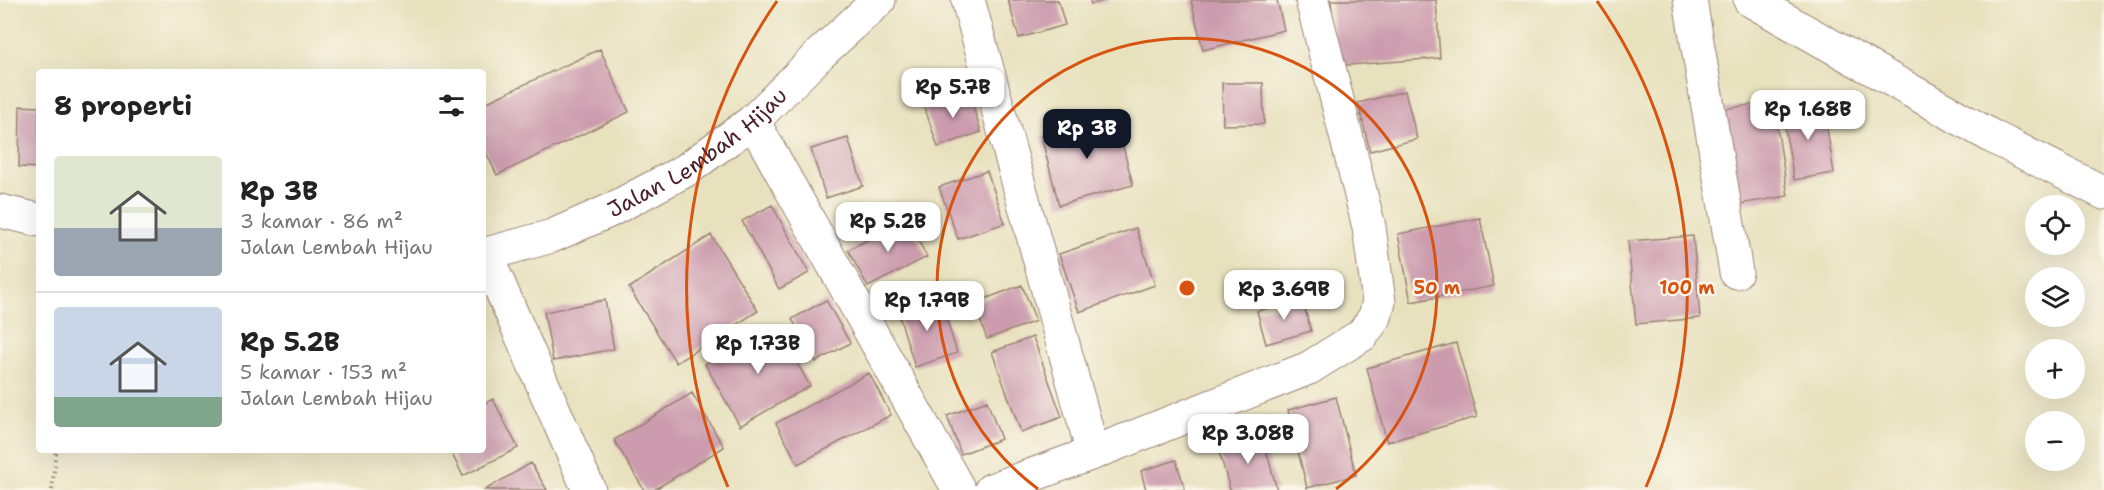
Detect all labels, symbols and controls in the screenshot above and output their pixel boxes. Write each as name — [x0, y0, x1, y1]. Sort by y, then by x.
pin: Rp 5.7B — [898, 68, 1008, 119]
text: Rp 5.7B — [915, 74, 991, 100]
street label: Jalan Lembah Hijau — [602, 81, 793, 224]
text: 8 properti — [54, 88, 192, 123]
icon: filters — [435, 89, 468, 122]
pin: Rp 1.68B — [1746, 90, 1870, 141]
text: Rp 1.68B — [1764, 96, 1852, 122]
pin: Rp 3B — [1045, 109, 1129, 160]
text: Rp 3B — [1057, 115, 1117, 141]
text: Rp 3B — [240, 173, 318, 208]
icon: home — [102, 180, 174, 252]
map controls — [2025, 195, 2085, 471]
button: locate — [2025, 195, 2085, 255]
pin: Rp 5.2B — [833, 202, 943, 253]
text: 3 kamar · 86 m² — [240, 208, 403, 234]
text: Rp 5.2B — [850, 208, 926, 234]
text: Jalan Lembah Hijau — [240, 234, 433, 260]
button: layers — [2025, 267, 2085, 327]
pin: Rp 3.69B — [1222, 270, 1346, 321]
text: Rp 3.69B — [1238, 276, 1330, 302]
text: 50 m — [1414, 276, 1461, 300]
text: 100 m — [1659, 276, 1715, 300]
centre of rings — [1177, 278, 1197, 298]
pin: Rp 1.79B — [865, 281, 989, 332]
text: Rp 1.79B — [884, 287, 970, 313]
text: Rp 5.2B — [240, 324, 340, 359]
pin: Rp 1.73B — [696, 324, 820, 375]
text: Rp 1.73B — [716, 330, 800, 356]
icon: home — [102, 331, 174, 403]
button: + — [2025, 339, 2085, 399]
text: 5 kamar · 153 m² — [240, 359, 407, 385]
text: Jalan Lembah Hijau — [240, 385, 433, 411]
button: − — [2025, 411, 2085, 471]
pin: Rp 3.08B — [1186, 414, 1310, 465]
text: Rp 3.08B — [1202, 420, 1294, 446]

